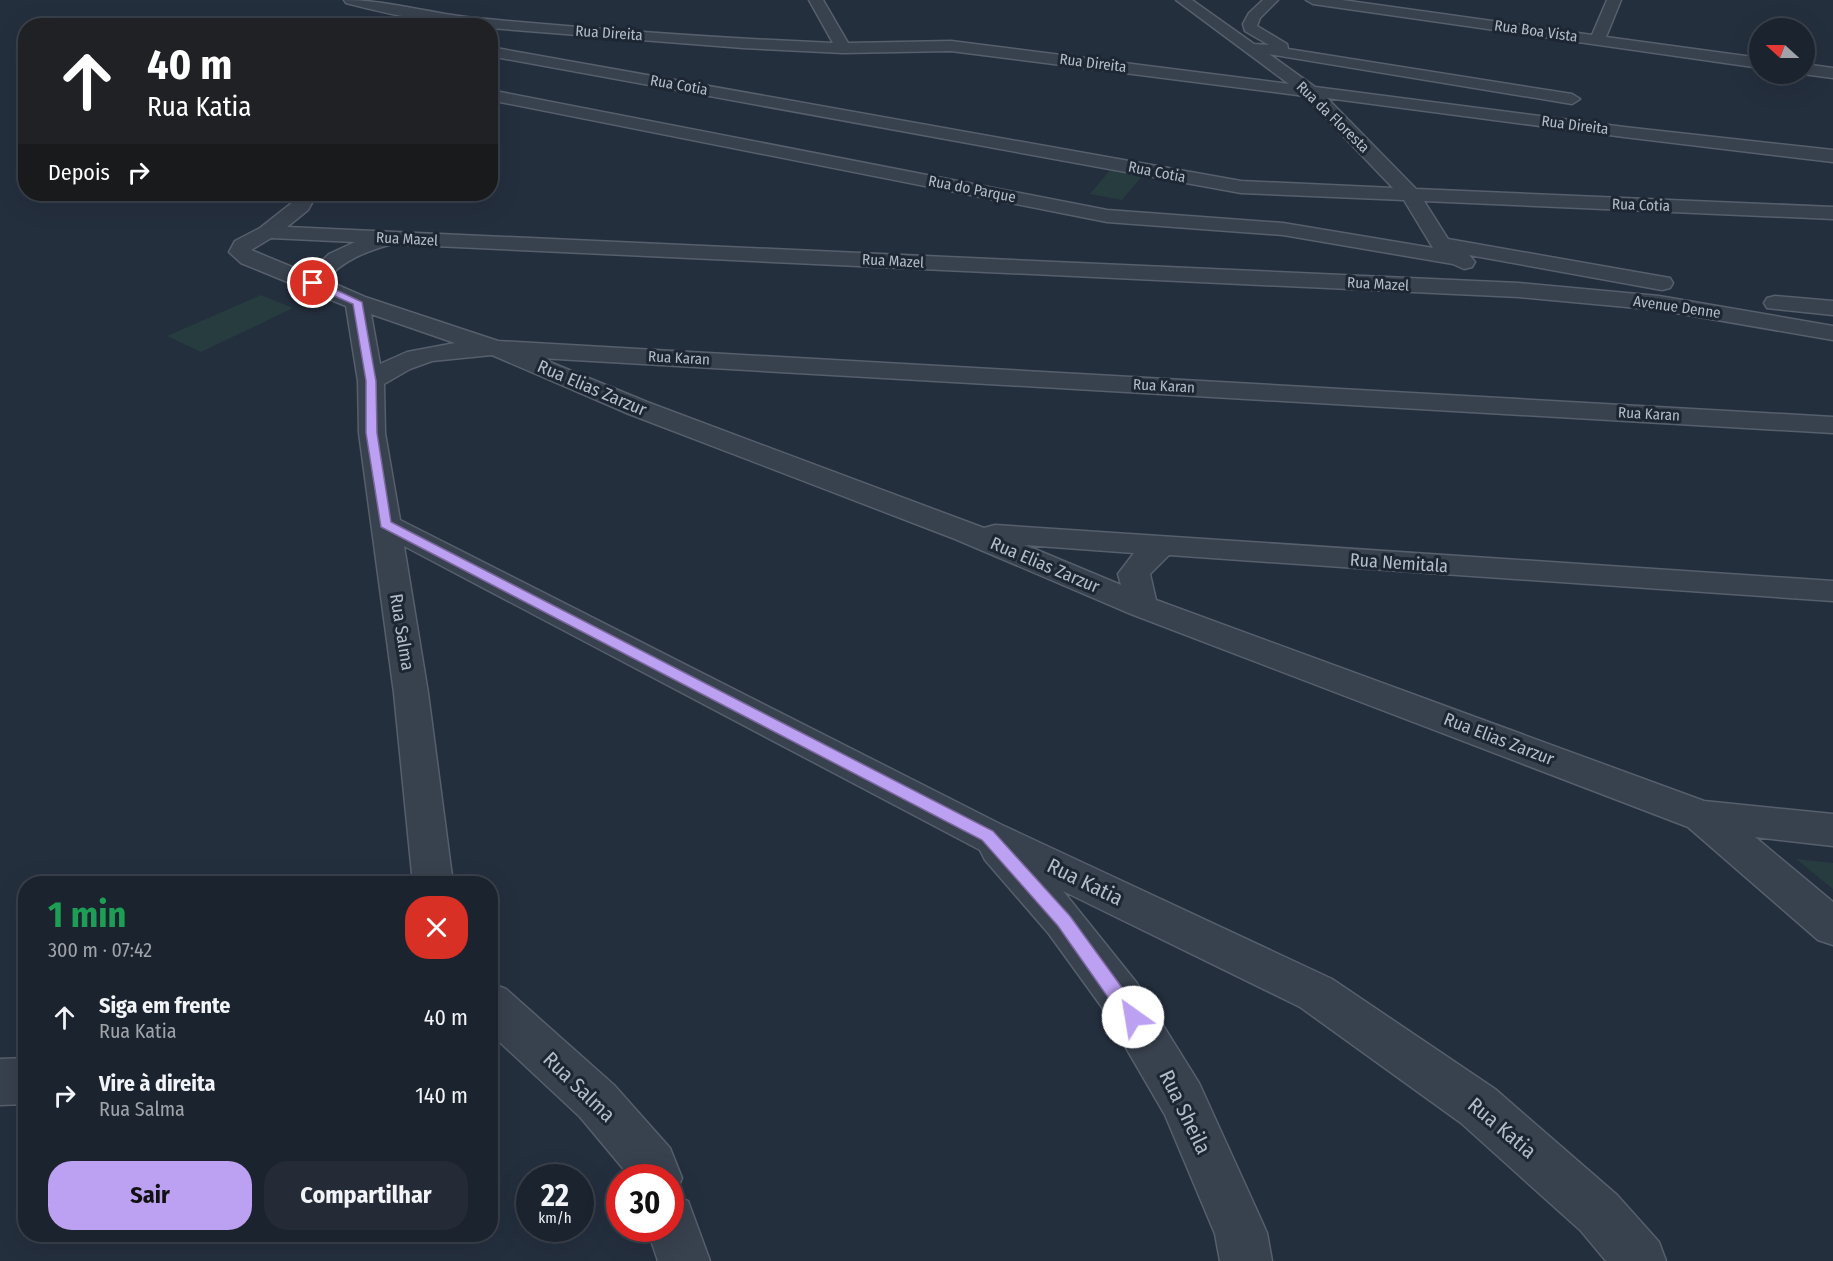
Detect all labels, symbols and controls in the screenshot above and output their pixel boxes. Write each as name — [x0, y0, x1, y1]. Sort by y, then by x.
street label: Rua Boa Vista — [1493, 16, 1579, 46]
north arrow — [1749, 18, 1815, 84]
map controls — [1749, 18, 1815, 84]
street label: Rua Direita — [575, 22, 643, 44]
text: 40 m — [147, 40, 232, 90]
icon: ahead — [48, 42, 126, 120]
street label: Rua Direita — [1058, 50, 1128, 76]
street label: Rua Cotia — [649, 71, 709, 99]
street label: Rua da Floresta — [1293, 78, 1373, 156]
text: Rua Katia — [147, 91, 252, 123]
street label: Rua Direita — [1540, 112, 1610, 138]
icon: right — [122, 156, 155, 189]
street label: Rua Cotia — [1127, 158, 1187, 186]
text: Depois — [48, 159, 110, 186]
street label: Rua do Parque — [927, 172, 1017, 206]
street label: Rua Cotia — [1612, 195, 1670, 215]
street label: Rua Mazel — [376, 228, 439, 250]
street label: Rua Mazel — [862, 250, 925, 272]
pin — [287, 257, 338, 308]
icon: arrive — [296, 266, 329, 299]
street label: Rua Mazel — [1347, 273, 1410, 295]
street label: Avenue Denne — [1632, 292, 1722, 322]
street label: Rua Karan — [648, 347, 710, 369]
street label: Rua Elias Zarzur — [534, 355, 650, 421]
street label: Rua Karan — [1133, 375, 1195, 397]
street label: Rua Karan — [1618, 403, 1680, 425]
street label: Rua Elias Zarzur — [987, 532, 1103, 598]
street label: Rua Nemitala — [1349, 549, 1449, 577]
street label: Rua Salma — [385, 592, 419, 672]
street label: Rua Elias Zarzur — [1441, 708, 1558, 770]
street label: Rua Katia — [1043, 852, 1127, 912]
text: 1 min — [48, 893, 126, 937]
button: close — [405, 896, 468, 959]
text: 300 m · 07:42 — [48, 938, 152, 962]
position arrow — [1101, 985, 1165, 1049]
text: Siga em frente — [99, 992, 230, 1019]
icon: ahead — [48, 1001, 81, 1034]
text: 40 m — [424, 1004, 468, 1031]
text: Rua Katia — [99, 1019, 176, 1043]
street label: Rua Salma — [538, 1046, 620, 1128]
street label: Rua Sheila — [1153, 1066, 1217, 1158]
text: Vire à direita — [99, 1070, 215, 1097]
icon: right — [48, 1079, 81, 1112]
text: 140 m — [415, 1082, 468, 1109]
street label: Rua Katia — [1462, 1092, 1542, 1164]
text: Rua Salma — [99, 1097, 185, 1121]
button: Sair — [48, 1161, 252, 1230]
button: Compartilhar — [264, 1161, 468, 1230]
speed limit sign: 30 — [606, 1164, 684, 1242]
text: 22 — [541, 1178, 569, 1214]
text: km/h — [538, 1209, 572, 1227]

